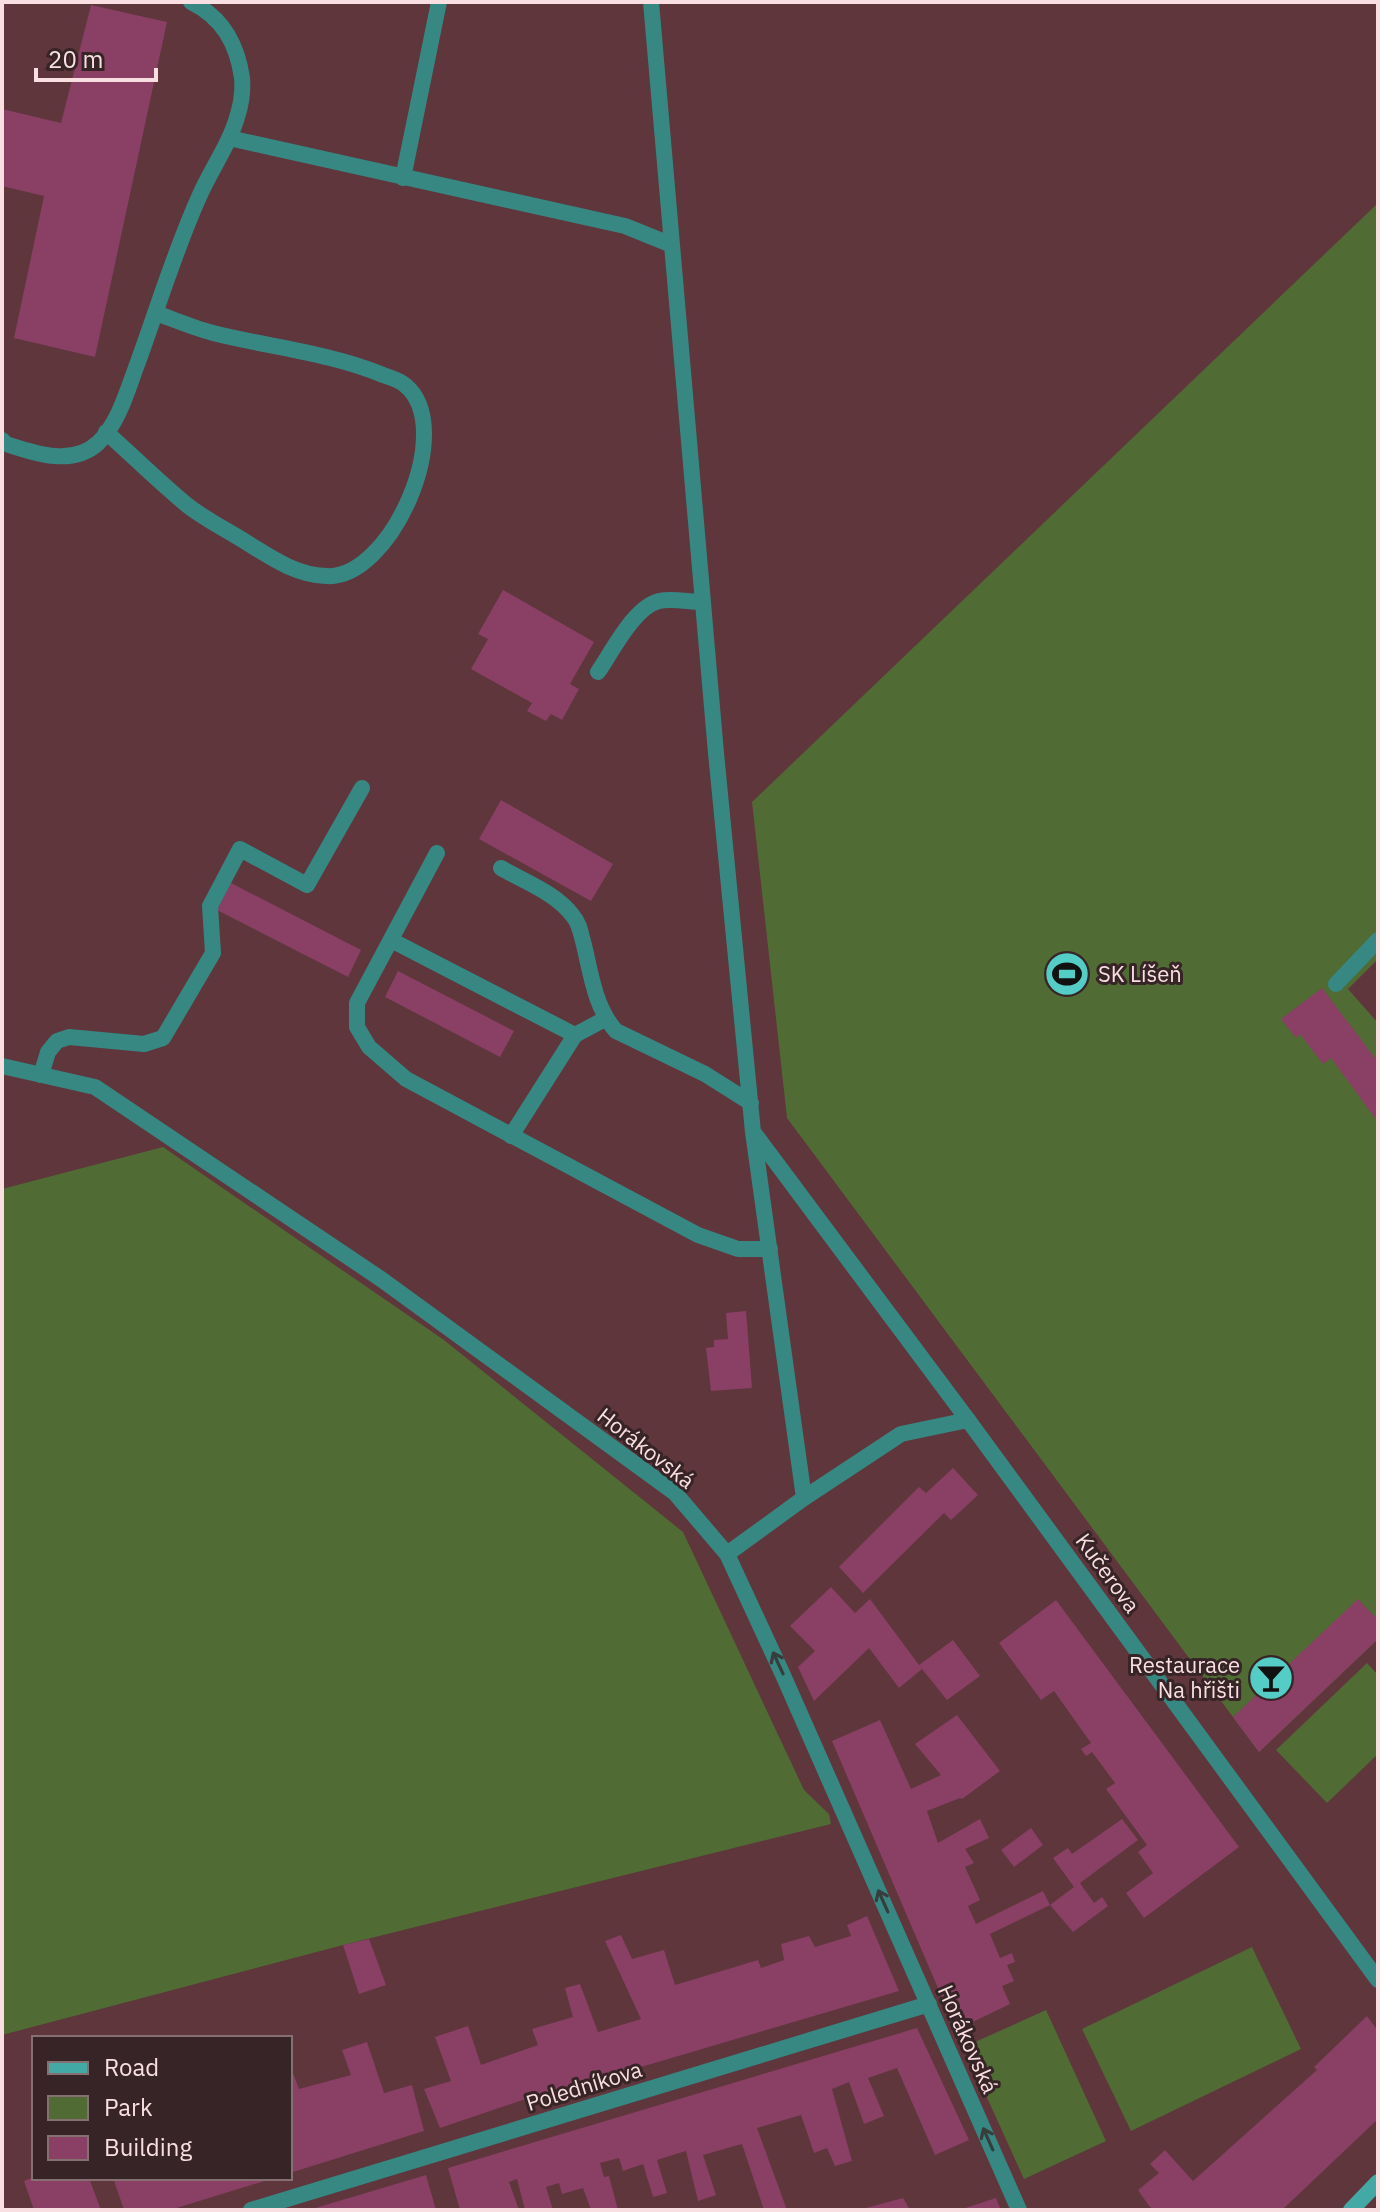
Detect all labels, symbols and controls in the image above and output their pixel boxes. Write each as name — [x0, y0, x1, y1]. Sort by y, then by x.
scale bar — [36, 32, 156, 82]
text: 20 m — [48, 43, 103, 75]
sports icon: SK Líšeň — [1043, 950, 1091, 998]
place label: SK Líšeň — [1098, 959, 1182, 988]
street label: Horákovská — [592, 1401, 701, 1495]
street label: Kučerova — [1070, 1527, 1147, 1619]
place label: Restaurace Na hřišti — [1129, 1650, 1240, 1704]
one-way arrow — [770, 1651, 785, 1675]
bar icon: Restaurace Na hřišti — [1247, 1654, 1295, 1702]
one-way arrow — [875, 1889, 890, 1913]
street label: Horákovská — [932, 1980, 1005, 2098]
legend — [32, 2036, 292, 2180]
text: Road — [104, 2051, 159, 2083]
street label: Poledníkova — [522, 2054, 646, 2117]
text: Park — [104, 2091, 153, 2123]
one-way arrow — [980, 2127, 995, 2151]
text: Building — [104, 2131, 192, 2163]

